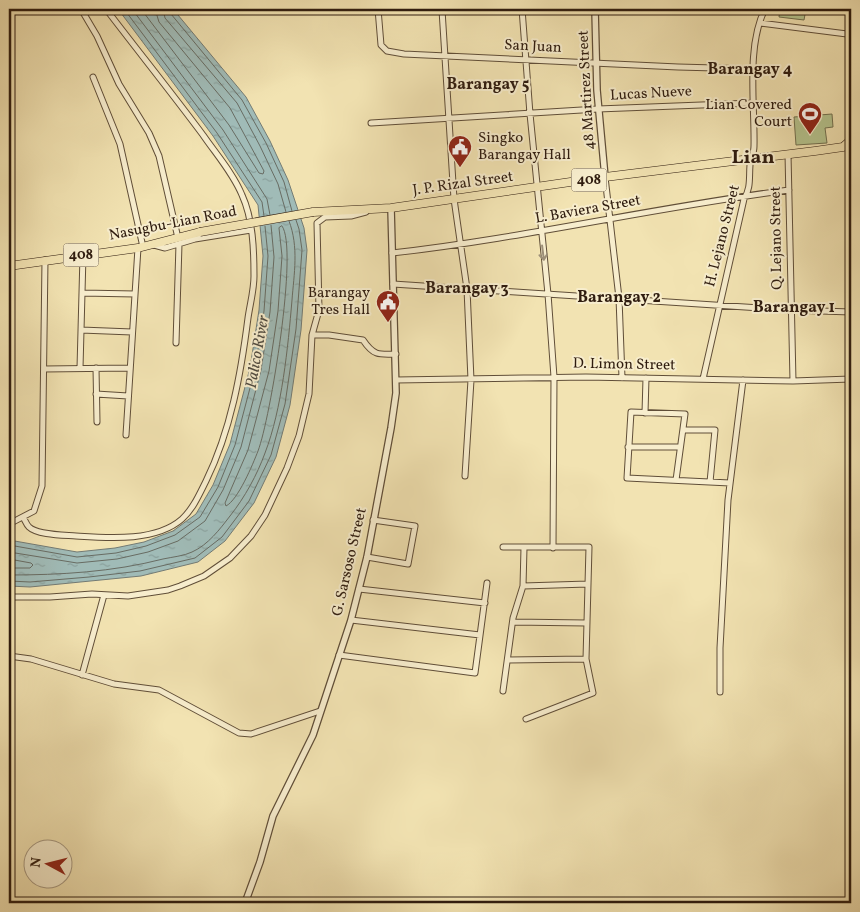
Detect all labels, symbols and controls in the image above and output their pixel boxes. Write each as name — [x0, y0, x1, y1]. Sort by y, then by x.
street label: 48 Martirez Street — [573, 30, 601, 150]
street label: San Juan — [504, 35, 562, 59]
district label: Barangay 4 — [707, 59, 793, 81]
district label: Barangay 5 — [446, 74, 530, 96]
street label: Lucas Nueve — [610, 81, 692, 107]
place label: Lian Covered Court — [705, 95, 792, 133]
sports icon: Lian Covered Court — [797, 101, 823, 135]
place label: Singko Barangay Hall — [478, 128, 571, 166]
public building icon: Singko Barangay Hall — [447, 134, 473, 168]
district label: Lian — [731, 144, 775, 172]
street label: J. P. Rizal Street — [411, 167, 515, 201]
road number: 408 — [572, 168, 606, 192]
street label: H. Lejano Street — [700, 183, 746, 289]
street label: Q. Lejano Street — [766, 186, 788, 290]
street label: L. Baviera Street — [534, 190, 642, 230]
street label: Nasugbu-Lian Road — [107, 201, 239, 247]
road number: 408 — [64, 244, 98, 266]
one-way arrow — [538, 244, 548, 260]
district label: Barangay 3 — [425, 278, 509, 300]
place label: Barangay Tres Hall — [308, 283, 370, 321]
district label: Barangay 2 — [577, 287, 661, 309]
public building icon: Barangay Tres Hall — [375, 289, 401, 323]
district label: Barangay 1 — [753, 297, 835, 319]
water label: Palico River — [241, 313, 275, 390]
street label: D. Limon Street — [573, 354, 675, 376]
street label: G. Sarsoso Street — [327, 506, 373, 618]
north arrow — [22, 840, 72, 890]
text: N — [27, 856, 47, 869]

